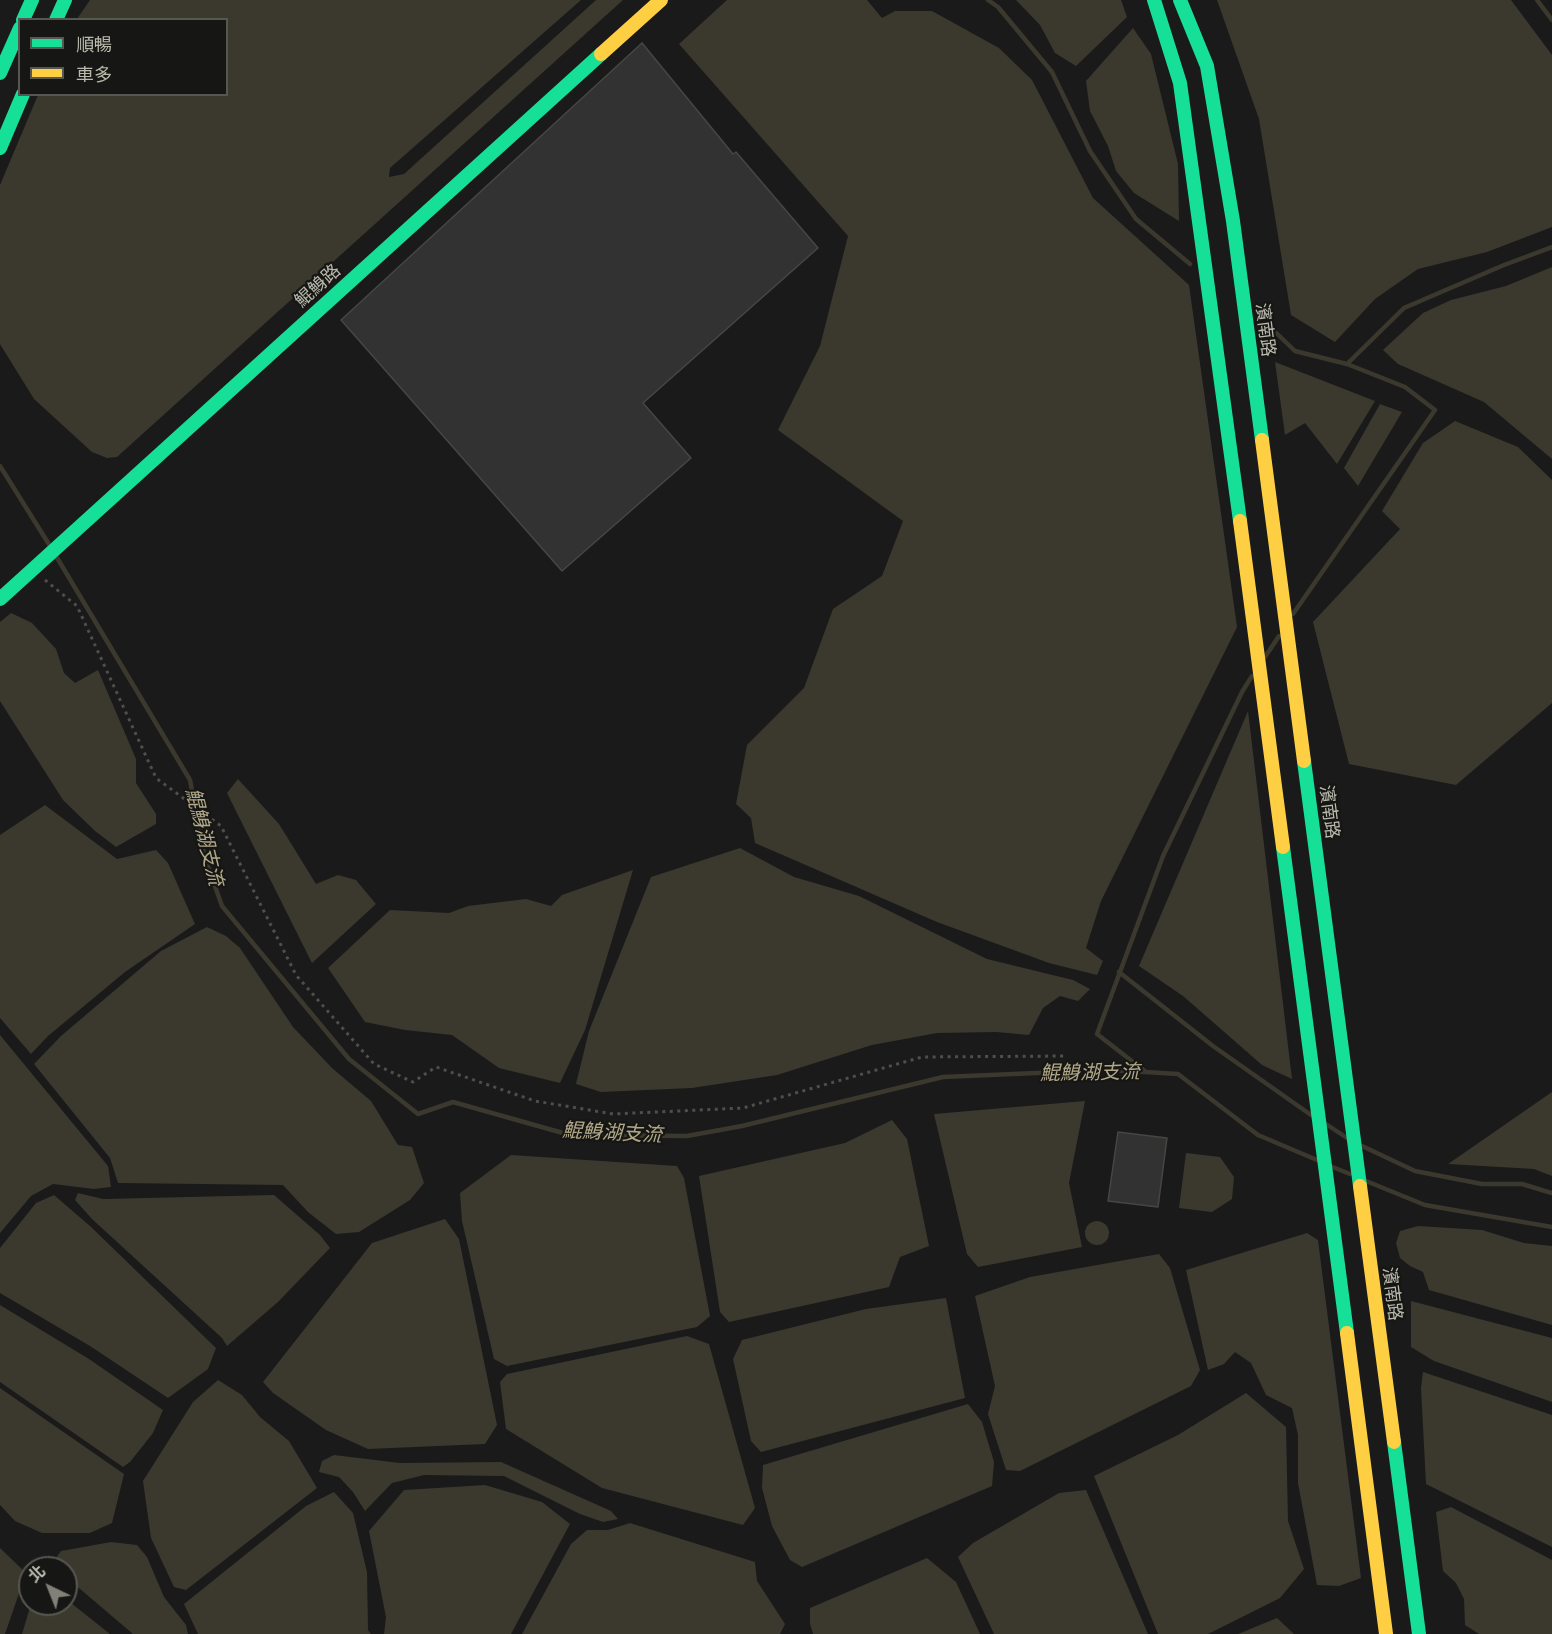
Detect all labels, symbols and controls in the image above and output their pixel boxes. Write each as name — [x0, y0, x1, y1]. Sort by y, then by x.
legend — [18, 18, 228, 96]
text: 順暢 — [76, 37, 112, 55]
text: 車多 — [76, 67, 112, 85]
street label: 鯤鯓路 — [291, 260, 345, 312]
street label: 濱南路 — [1251, 302, 1279, 358]
street label: 濱南路 — [1315, 784, 1343, 840]
water label: 鯤鯓湖支流 — [180, 786, 228, 888]
water label: 鯤鯓湖支流 — [1040, 1060, 1140, 1086]
water label: 鯤鯓湖支流 — [561, 1118, 663, 1148]
street label: 濱南路 — [1378, 1266, 1406, 1322]
north arrow — [18, 1556, 78, 1616]
text: 北 — [26, 1563, 48, 1586]

